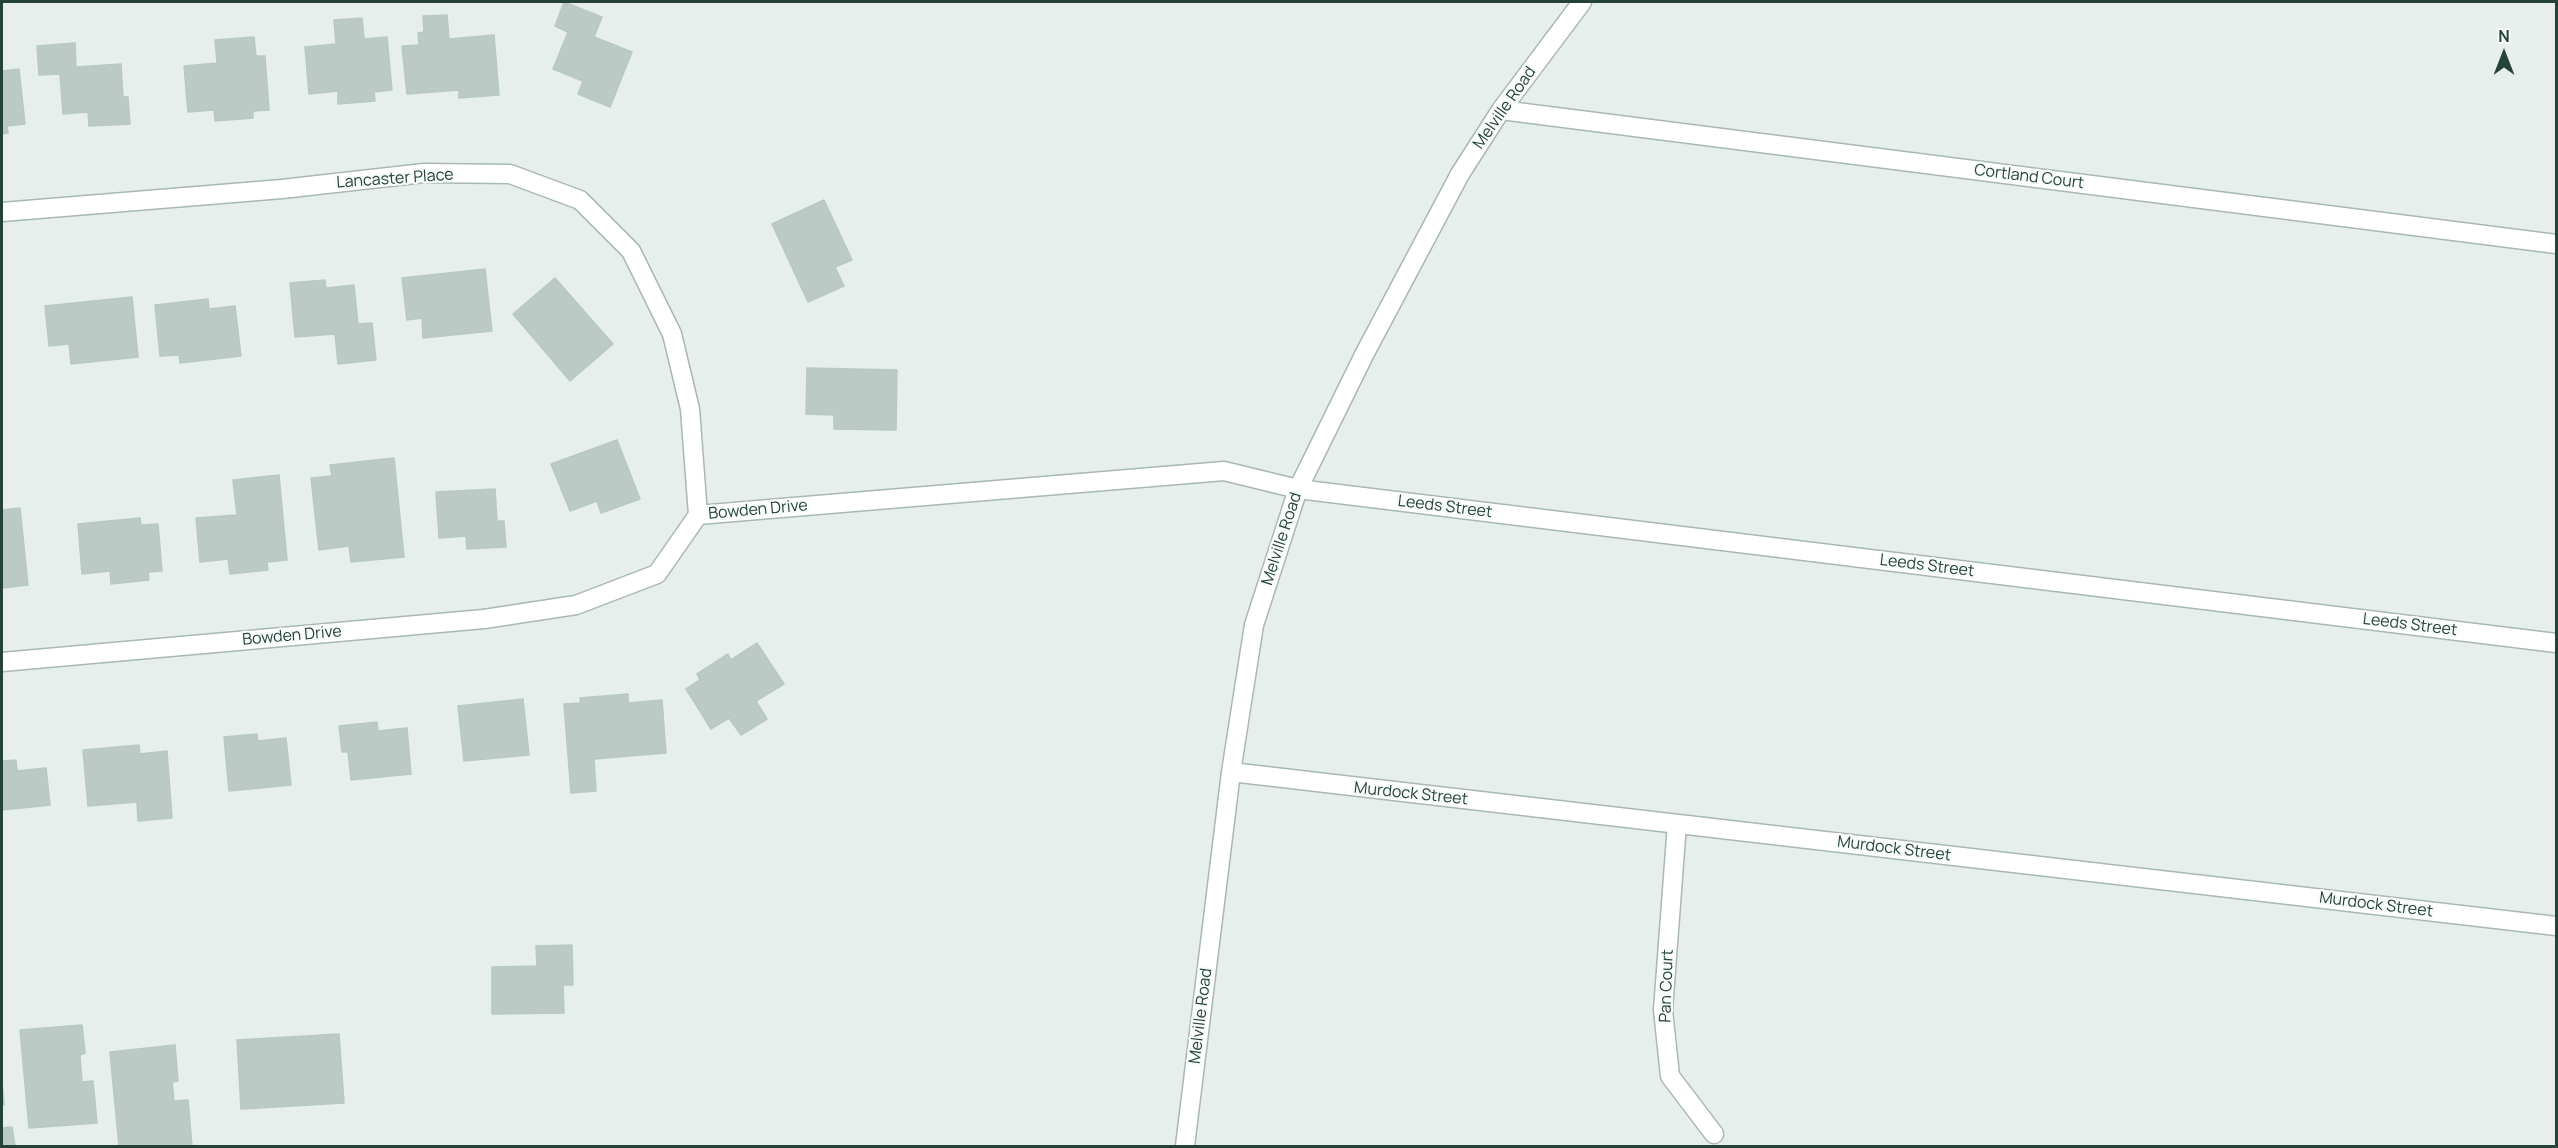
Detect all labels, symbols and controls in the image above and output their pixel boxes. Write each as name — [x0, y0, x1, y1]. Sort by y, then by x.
north arrow — [2474, 24, 2534, 84]
text: N — [2498, 25, 2510, 47]
street label: Melville Road — [1470, 63, 1540, 153]
street label: Cortland Court — [1973, 161, 2085, 193]
street label: Lancaster Place — [336, 165, 454, 193]
street label: Melville Road — [1258, 490, 1306, 588]
street label: Leeds Street — [1397, 492, 1493, 522]
street label: Bowden Drive — [708, 496, 808, 524]
street label: Leeds Street — [1879, 551, 1975, 581]
street label: Leeds Street — [2362, 610, 2458, 640]
street label: Bowden Drive — [242, 622, 342, 650]
street label: Murdock Street — [1353, 778, 1469, 810]
street label: Murdock Street — [1836, 832, 1952, 866]
street label: Murdock Street — [2318, 888, 2434, 922]
street label: Pan Court — [1656, 949, 1678, 1023]
street label: Melville Road — [1186, 967, 1216, 1065]

